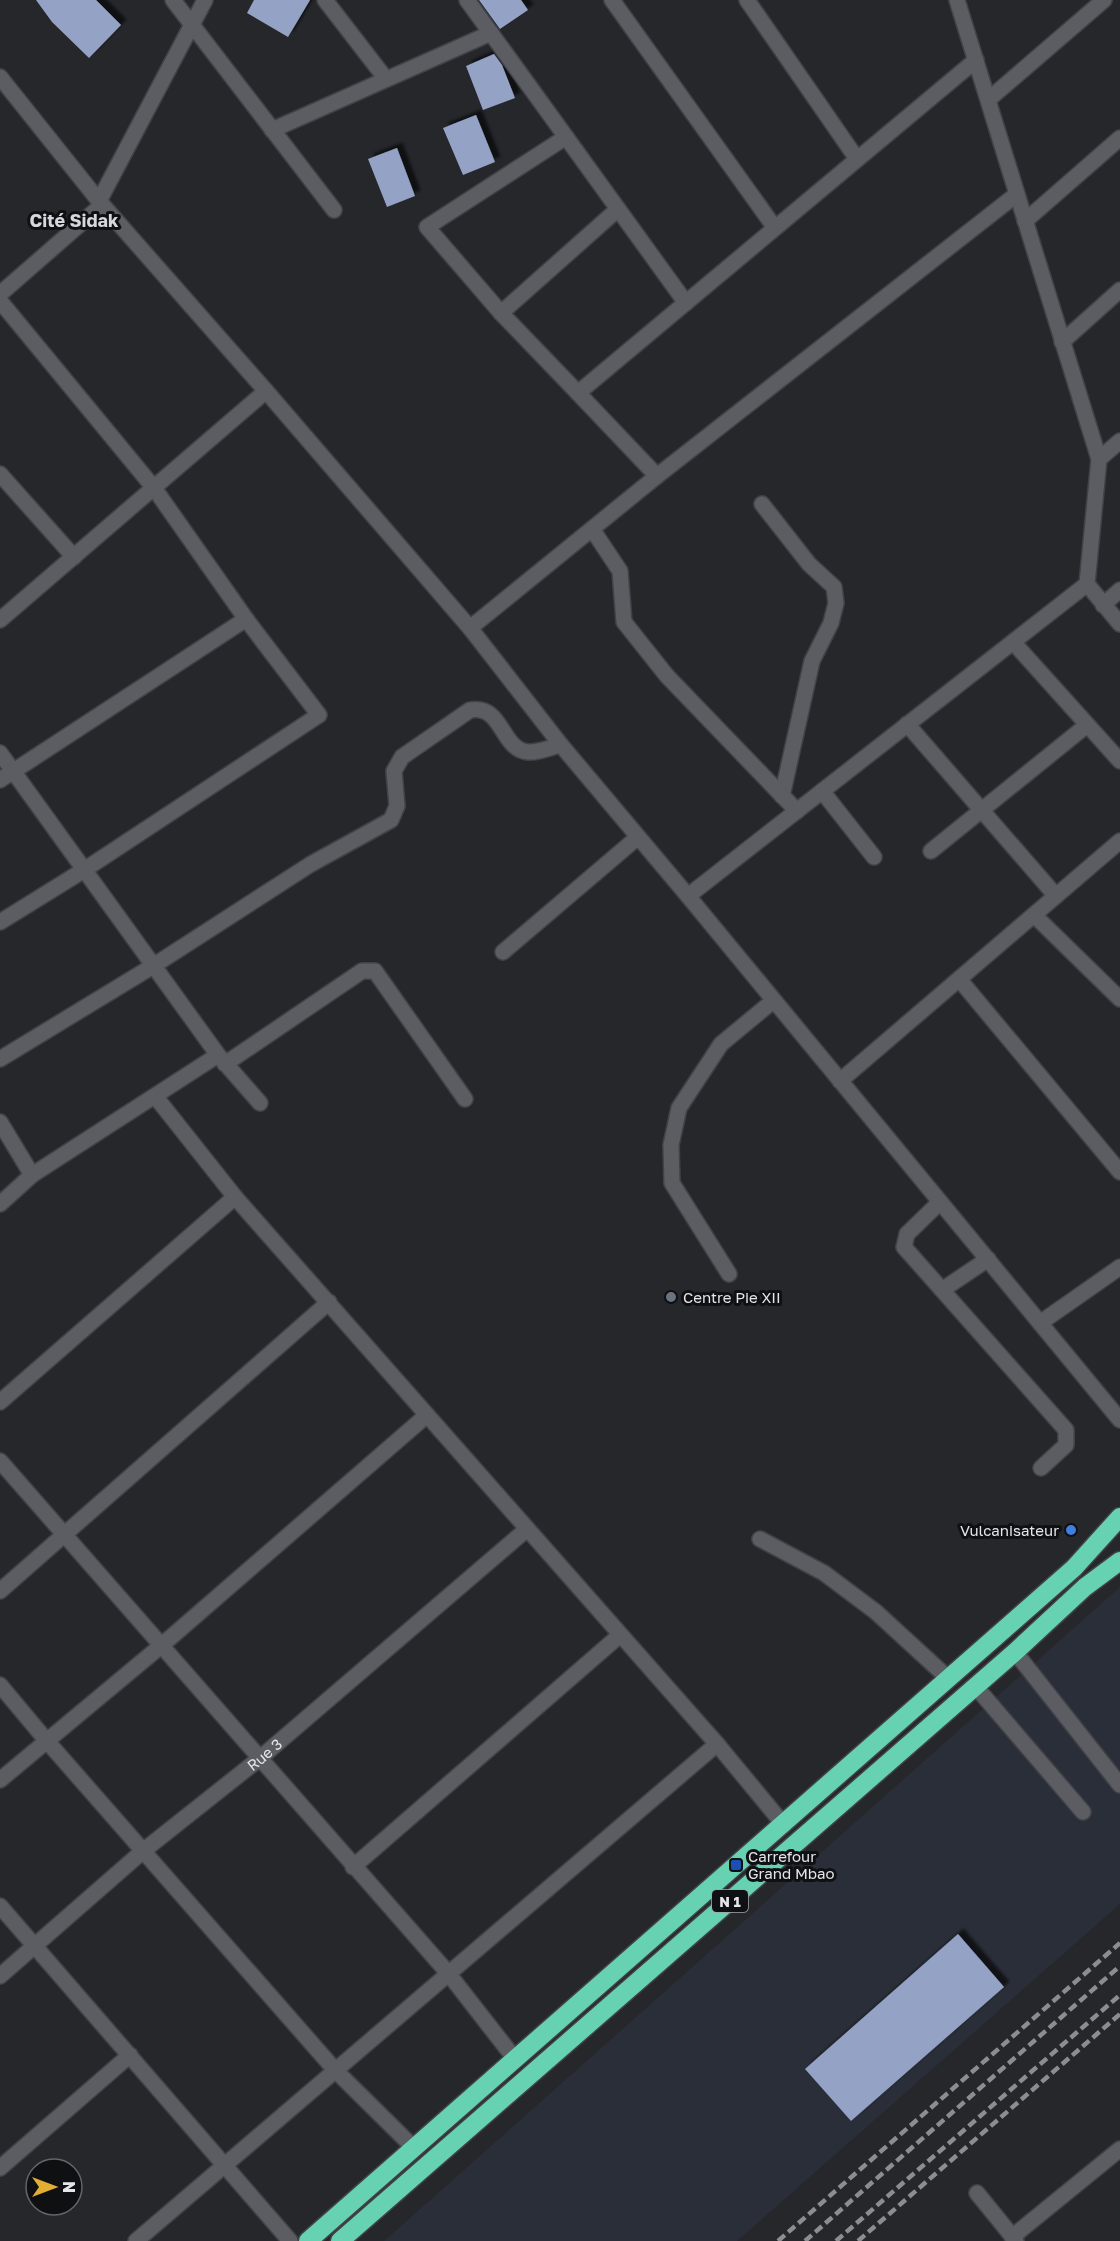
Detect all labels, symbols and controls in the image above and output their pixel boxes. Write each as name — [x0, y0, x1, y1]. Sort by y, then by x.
district label: Cité Sidak — [30, 209, 119, 231]
place label: Centre Pie XII — [683, 1288, 781, 1306]
marker: Centre Pie XII — [664, 1290, 678, 1304]
place label: Vulcanisateur — [960, 1521, 1059, 1539]
marker: Vulcanisateur — [1064, 1523, 1078, 1537]
street label: Rue 3 — [243, 1735, 285, 1774]
place label: Carrefour Grand Mbao — [748, 1847, 835, 1882]
marker: Carrefour Grand Mbao — [729, 1858, 743, 1872]
road number: N 1 — [712, 1890, 748, 1912]
north arrow — [24, 2157, 84, 2217]
text: N — [59, 2181, 79, 2193]

